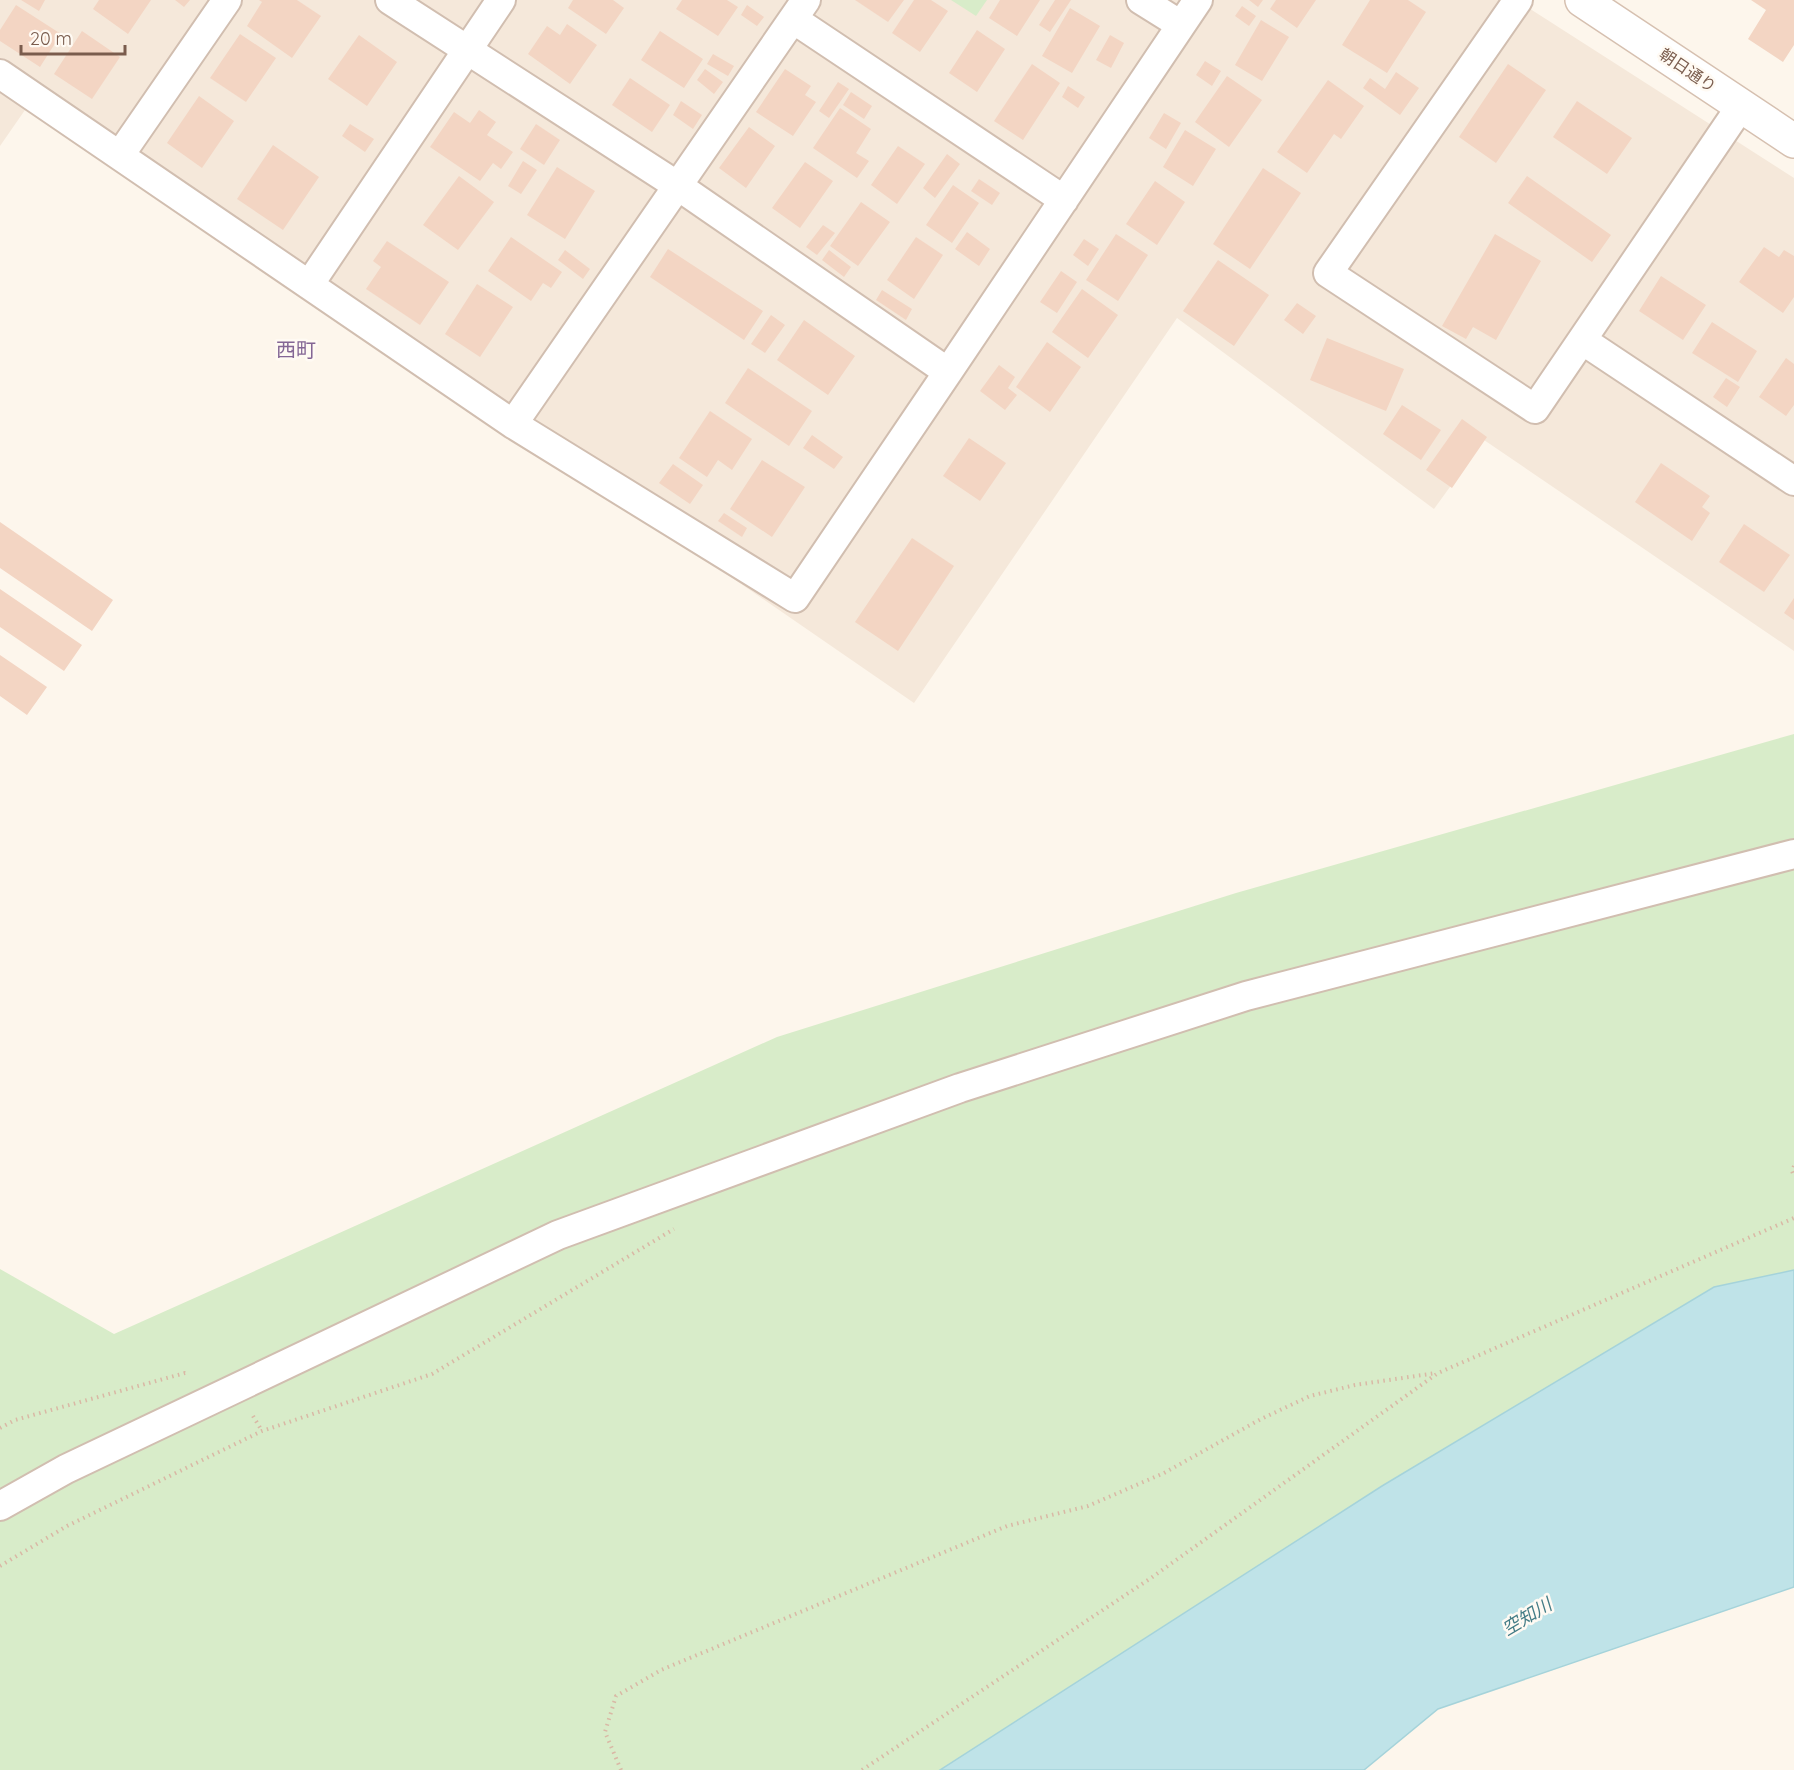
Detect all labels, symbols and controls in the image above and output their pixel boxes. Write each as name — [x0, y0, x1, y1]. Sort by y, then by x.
scale bar — [21, 18, 124, 56]
text: 20 m — [30, 27, 72, 50]
street label: 朝日通り — [1656, 44, 1720, 96]
district label: 西町 — [276, 337, 316, 362]
water label: 空知川 — [1498, 1592, 1558, 1640]

